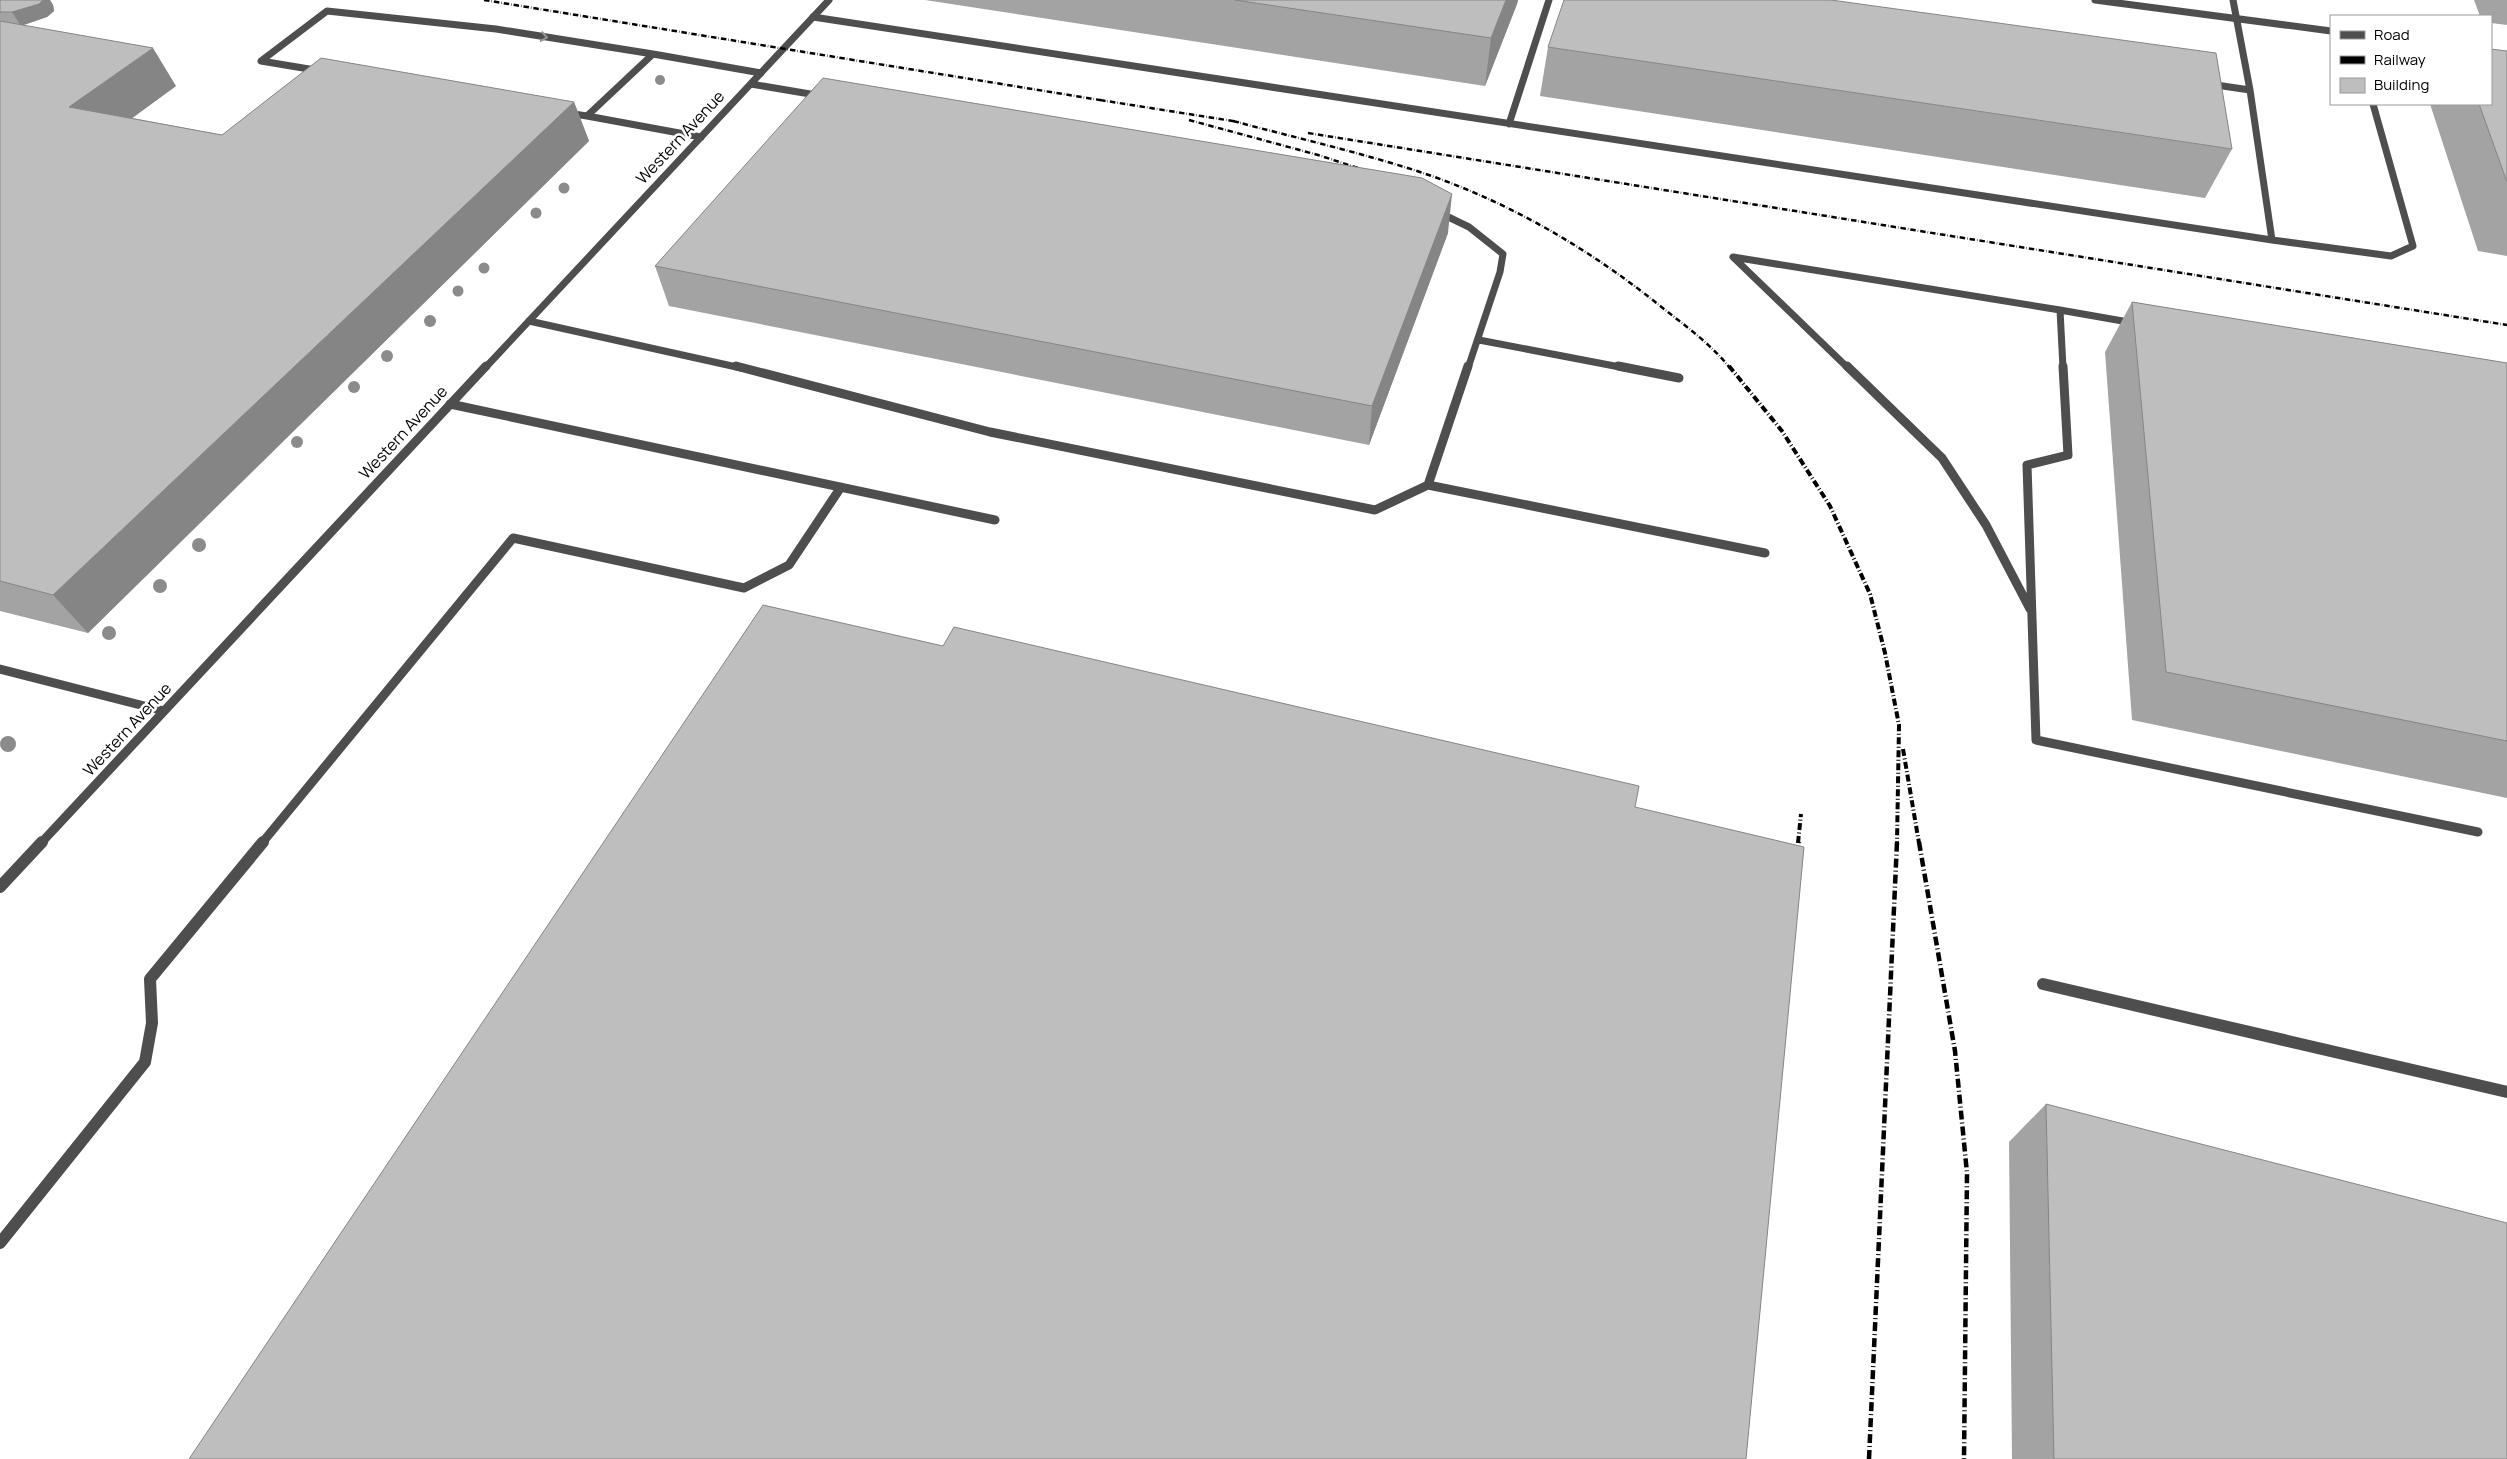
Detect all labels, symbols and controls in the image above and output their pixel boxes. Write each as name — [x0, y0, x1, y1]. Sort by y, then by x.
legend — [2330, 15, 2492, 105]
text: Road — [2374, 24, 2410, 45]
one-way arrow — [540, 31, 549, 41]
text: Railway — [2374, 49, 2426, 70]
text: Building — [2374, 74, 2429, 95]
street label: Western Avenue — [631, 85, 729, 189]
street label: Western Avenue — [354, 380, 452, 484]
street label: Western Avenue — [78, 677, 176, 781]

